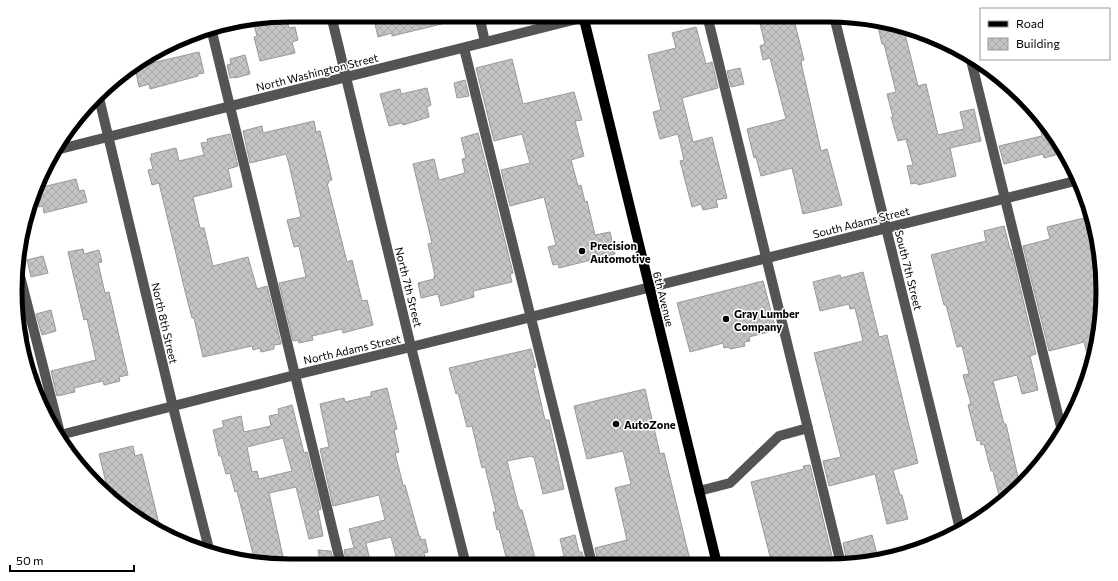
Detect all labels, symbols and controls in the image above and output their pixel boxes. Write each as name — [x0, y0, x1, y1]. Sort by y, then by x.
legend — [980, 8, 1110, 60]
text: Road — [1016, 16, 1044, 30]
text: Building — [1016, 36, 1060, 50]
street label: North Washington Street — [255, 50, 380, 93]
street label: South Adams Street — [811, 204, 911, 240]
street label: South 7th Street — [893, 229, 925, 312]
place label: Precision Automotive — [590, 239, 651, 265]
street label: North 7th Street — [393, 246, 425, 329]
marker: Precision Automotive — [577, 246, 587, 256]
street label: 6th Avenue — [651, 270, 677, 328]
street label: North 8th Street — [149, 281, 181, 365]
place label: Gray Lumber Company — [734, 307, 800, 333]
marker: Gray Lumber Company — [721, 314, 731, 324]
street label: North Adams Street — [302, 331, 402, 367]
place label: AutoZone — [624, 418, 676, 431]
marker: AutoZone — [611, 419, 621, 429]
scale bar — [10, 547, 134, 573]
text: 50 m — [16, 553, 44, 567]

